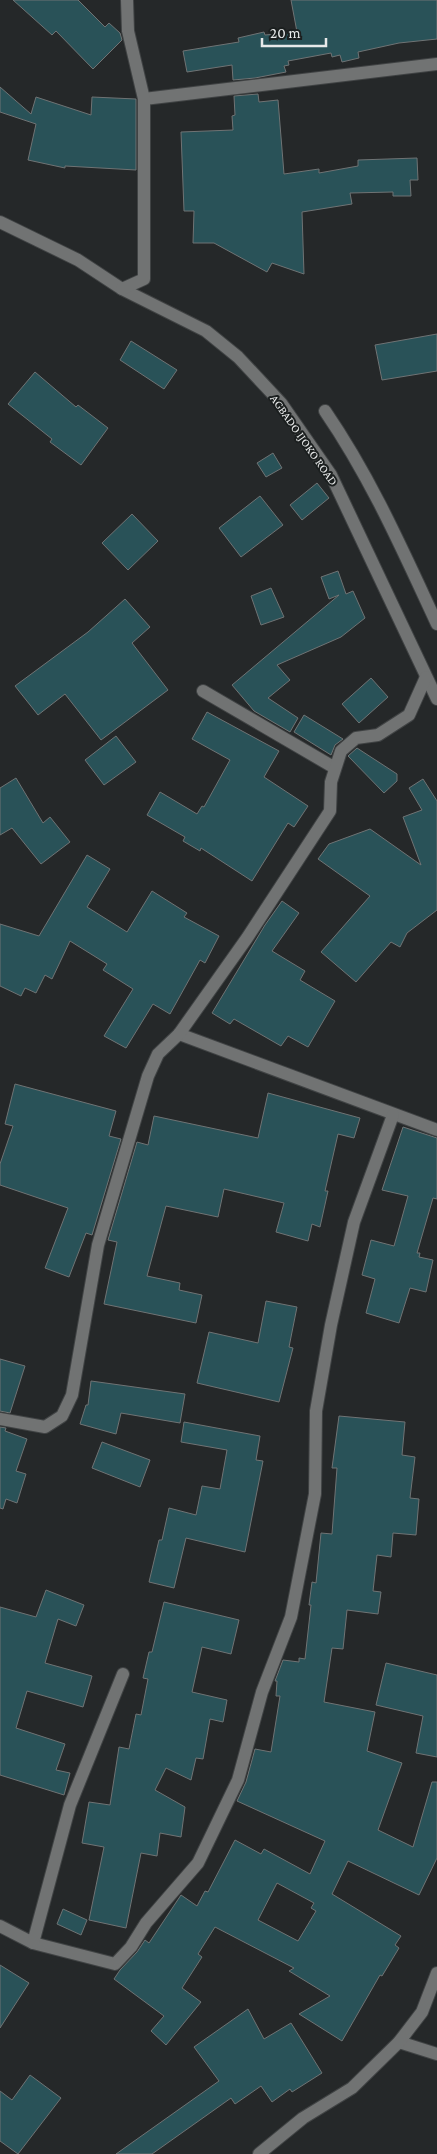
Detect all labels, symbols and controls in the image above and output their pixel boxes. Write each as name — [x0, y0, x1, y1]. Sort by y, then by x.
scale bar — [262, 15, 326, 47]
text: 20 m — [270, 25, 301, 41]
street label: AGBADO IJOKO ROAD — [267, 392, 341, 488]

